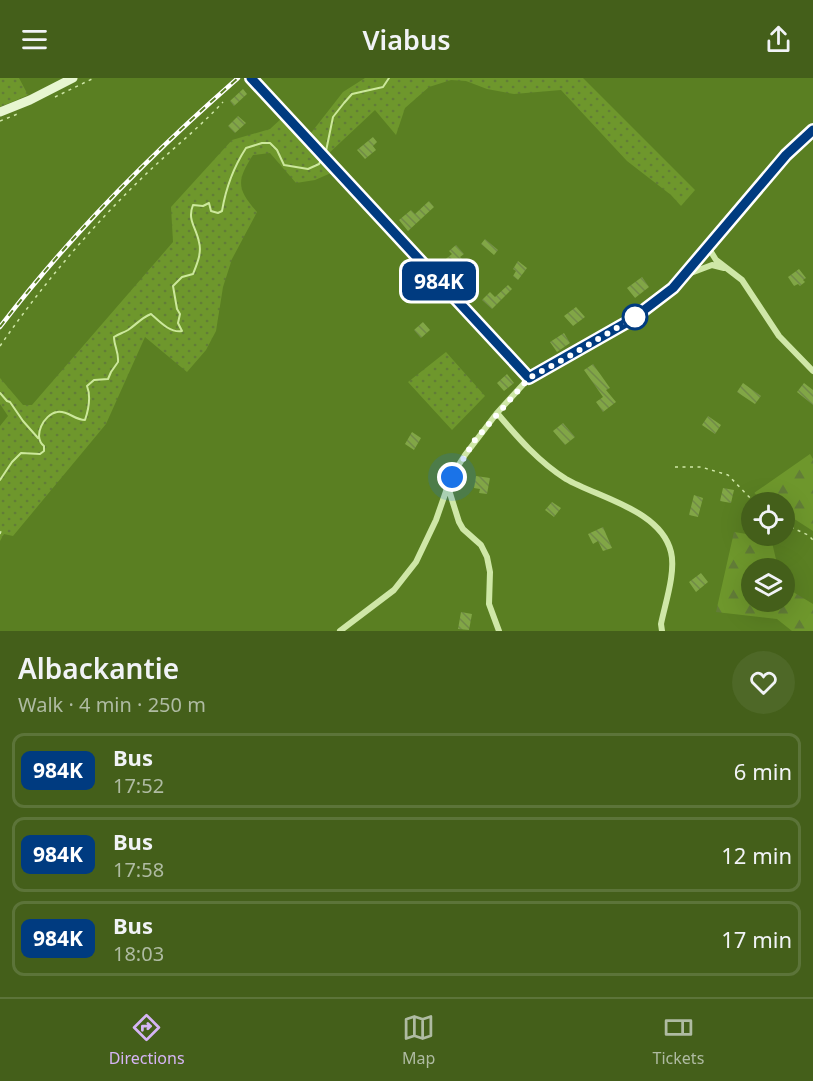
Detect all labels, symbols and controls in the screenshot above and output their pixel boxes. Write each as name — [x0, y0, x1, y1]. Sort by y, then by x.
text: Viabus — [363, 21, 450, 58]
icon: menu — [18, 23, 51, 56]
icon: share — [762, 23, 795, 56]
line badge: 984K — [397, 262, 481, 300]
text: 984K — [414, 267, 464, 295]
unlabelled marker — [622, 304, 648, 330]
your location — [437, 462, 467, 492]
map controls — [741, 492, 795, 612]
button: locate — [741, 492, 795, 546]
button: layers — [741, 558, 795, 612]
text: Albackantie — [18, 649, 179, 687]
button: heart — [732, 651, 795, 714]
text: Walk · 4 min · 250 m — [18, 691, 206, 718]
text: Bus — [113, 742, 153, 772]
text: 984K — [33, 756, 83, 784]
text: 6 min — [734, 756, 792, 786]
text: 17:52 — [113, 772, 164, 799]
text: Bus — [113, 826, 153, 856]
text: 984K — [33, 840, 83, 868]
text: 12 min — [721, 840, 792, 870]
text: 17:58 — [113, 856, 164, 883]
text: Bus — [113, 910, 153, 940]
text: 984K — [33, 924, 83, 952]
text: 17 min — [721, 924, 792, 954]
text: 18:03 — [113, 940, 164, 967]
tab: Directions — [109, 1011, 185, 1069]
tab: Map — [402, 1011, 435, 1069]
tab: Tickets — [653, 1011, 704, 1069]

